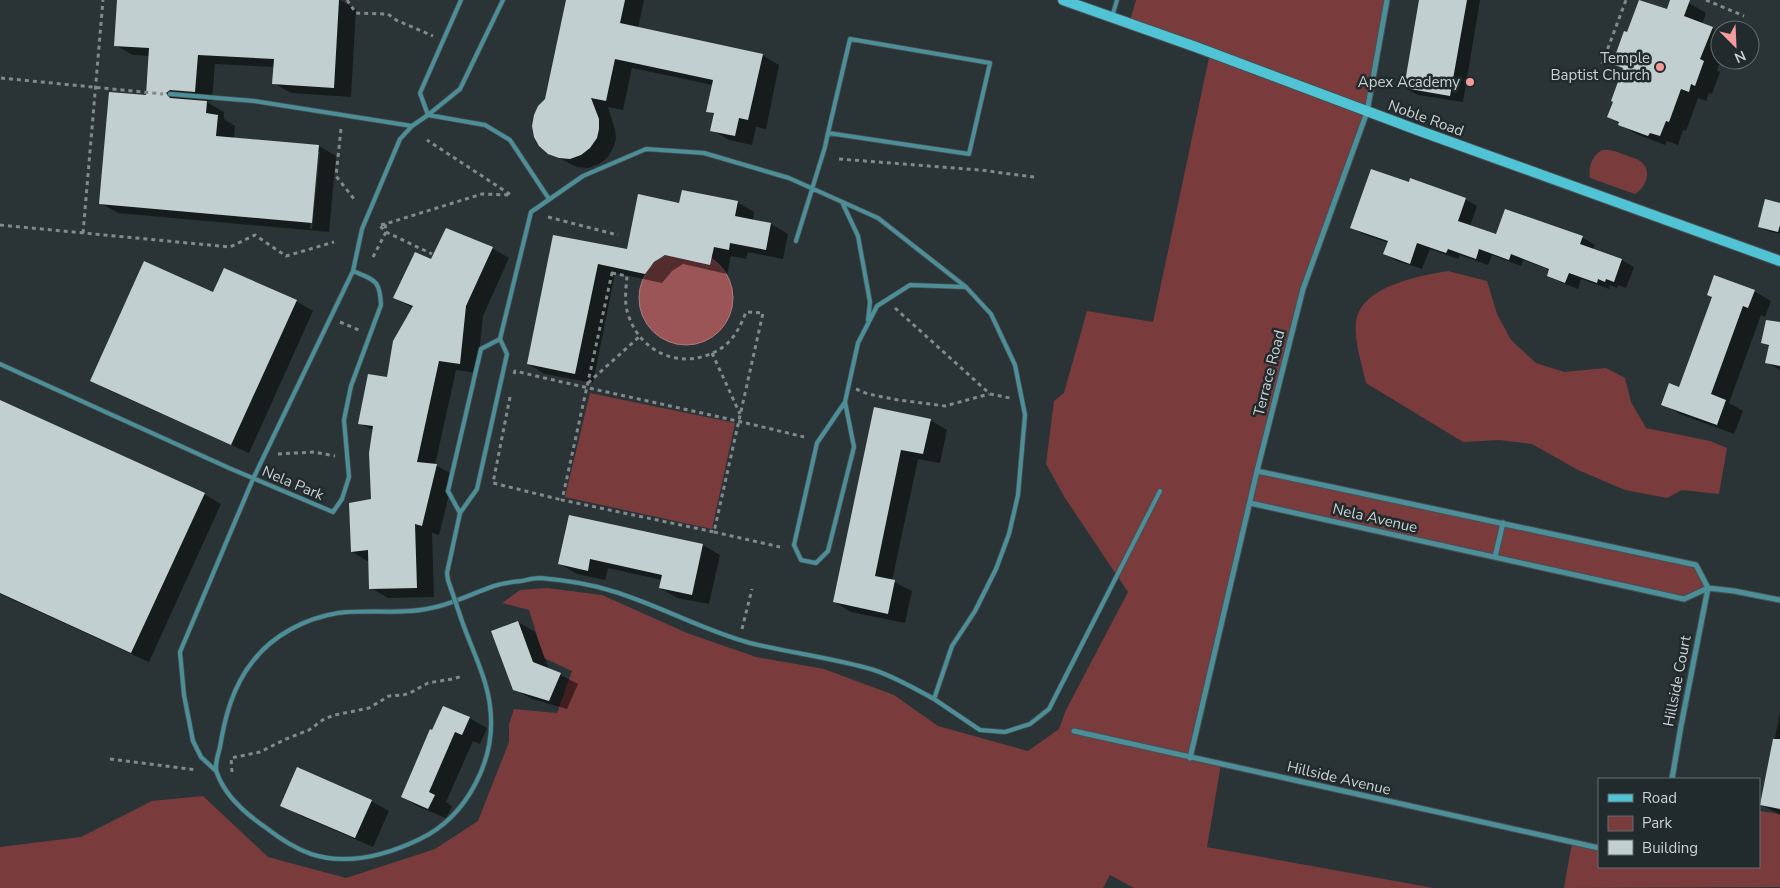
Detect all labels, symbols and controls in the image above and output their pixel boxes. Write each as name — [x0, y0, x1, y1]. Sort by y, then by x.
north arrow — [1710, 20, 1760, 70]
text: N — [1731, 46, 1749, 67]
place label: Temple Baptist Church — [1550, 48, 1650, 85]
marker: Temple Baptist Church — [1654, 61, 1666, 73]
place label: Apex Academy — [1358, 72, 1460, 92]
marker: Apex Academy — [1464, 76, 1476, 88]
street label: Noble Road — [1385, 95, 1467, 141]
street label: Terrace Road — [1249, 328, 1289, 418]
street label: Nela Park — [259, 461, 327, 505]
street label: Nela Avenue — [1331, 499, 1419, 537]
street label: Hillside Court — [1658, 633, 1696, 728]
street label: Hillside Avenue — [1285, 756, 1393, 800]
legend — [1598, 778, 1760, 868]
text: Road — [1642, 788, 1677, 808]
text: Park — [1642, 813, 1672, 833]
text: Building — [1642, 838, 1698, 858]

